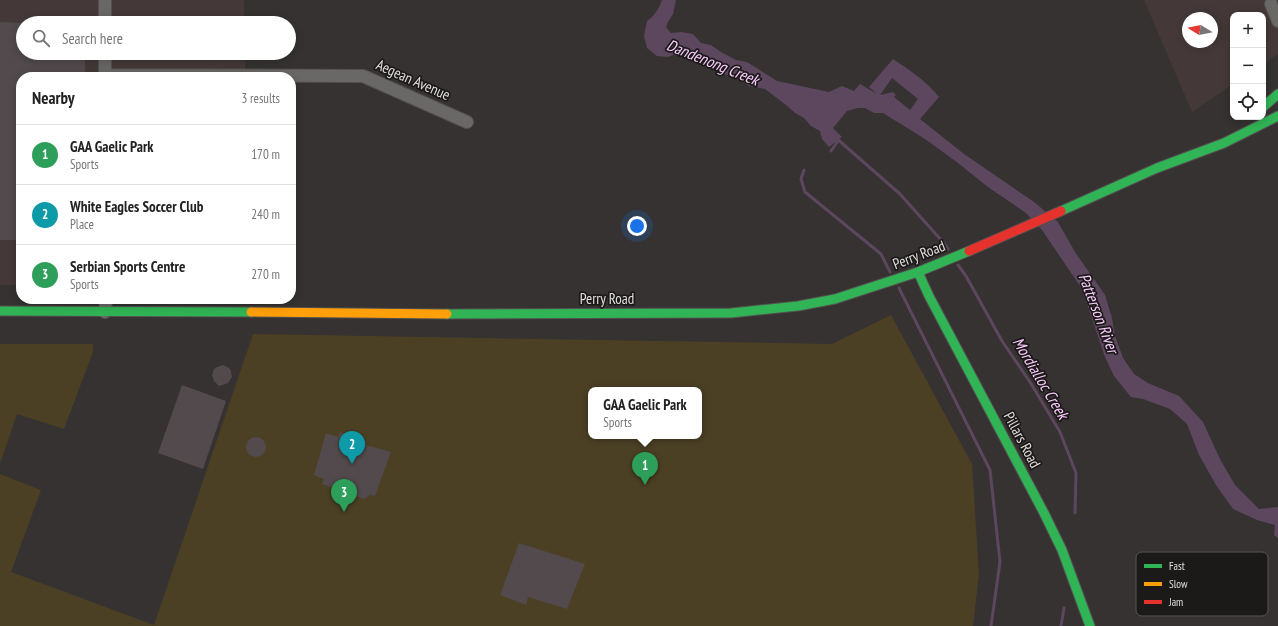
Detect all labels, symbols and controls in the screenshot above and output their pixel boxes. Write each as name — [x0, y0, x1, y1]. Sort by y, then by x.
north arrow — [1182, 12, 1218, 48]
map controls — [1230, 12, 1266, 120]
button: + — [1230, 12, 1266, 48]
search box — [16, 16, 296, 60]
icon: search — [30, 27, 52, 49]
text: Search here — [62, 29, 123, 48]
water label: Dandenong Creek — [664, 34, 764, 90]
button: − — [1230, 48, 1266, 84]
street label: Aegean Avenue — [373, 55, 453, 104]
button: locate — [1230, 84, 1266, 120]
text: Nearby — [32, 87, 75, 109]
text: 3 results — [241, 90, 280, 107]
text: GAA Gaelic Park — [70, 137, 154, 156]
text: 1 — [42, 146, 48, 163]
text: 170 m — [251, 146, 280, 163]
text: Sports — [70, 156, 99, 173]
text: White Eagles Soccer Club — [70, 197, 203, 216]
text: 2 — [42, 206, 48, 223]
text: 240 m — [251, 206, 280, 223]
text: Place — [70, 216, 94, 233]
your location — [627, 216, 647, 236]
street label: Perry Road — [890, 236, 948, 273]
text: Serbian Sports Centre — [70, 257, 185, 276]
text: 3 — [42, 266, 48, 283]
text: 270 m — [251, 266, 280, 283]
water label: Patterson River — [1075, 270, 1124, 358]
text: Sports — [70, 276, 99, 293]
street label: Perry Road — [580, 289, 634, 308]
water label: Mordialloc Creek — [1009, 333, 1074, 424]
popup — [588, 387, 702, 439]
text: GAA Gaelic Park — [603, 395, 687, 414]
street label: Pillars Road — [1000, 408, 1045, 471]
text: Sports — [603, 414, 632, 431]
pin: 2 — [339, 431, 365, 464]
pin: 1 — [632, 452, 658, 485]
pin: 3 — [331, 479, 357, 512]
legend — [1136, 552, 1268, 616]
text: Fast — [1169, 559, 1185, 573]
text: Slow — [1169, 577, 1188, 591]
text: Jam — [1168, 595, 1183, 609]

